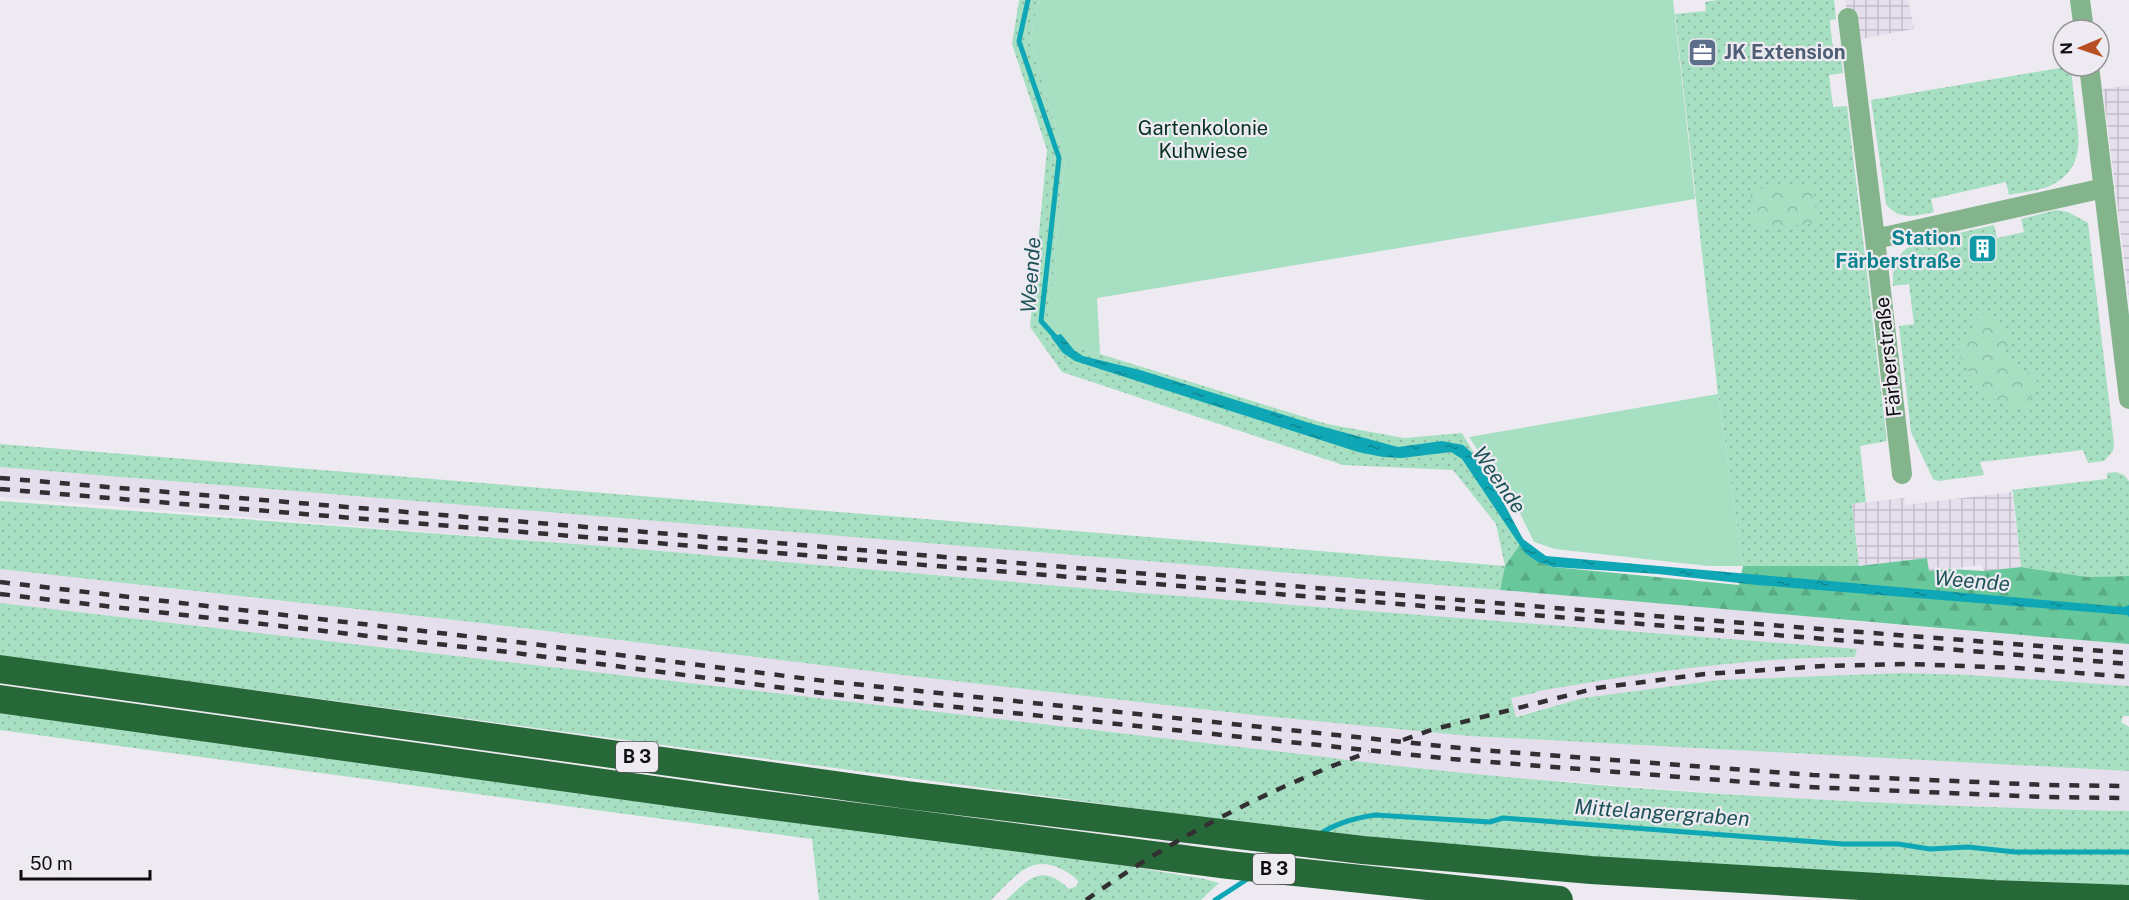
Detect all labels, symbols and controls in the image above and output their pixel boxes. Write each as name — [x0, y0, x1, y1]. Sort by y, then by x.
north arrow — [2051, 18, 2111, 78]
office icon: JK Extension — [1687, 36, 1719, 68]
place label: JK Extension — [1724, 40, 1846, 64]
text: N — [2057, 42, 2076, 55]
park label: Gartenkolonie Kuhwiese — [1138, 116, 1268, 163]
place label: Station Färberstraße — [1835, 226, 1961, 273]
building icon: Station Färberstraße — [1966, 233, 1998, 265]
water label: Weende — [1015, 236, 1046, 314]
street label: Färberstraße — [1870, 296, 1906, 418]
water label: Weende — [1467, 441, 1531, 518]
water label: Weende — [1933, 565, 2011, 596]
road number: B 3 — [616, 742, 658, 772]
water label: Mittelangergraben — [1574, 794, 1751, 831]
scale bar — [21, 843, 150, 881]
text: 50 m — [30, 853, 73, 874]
road number: B 3 — [1253, 854, 1295, 884]

